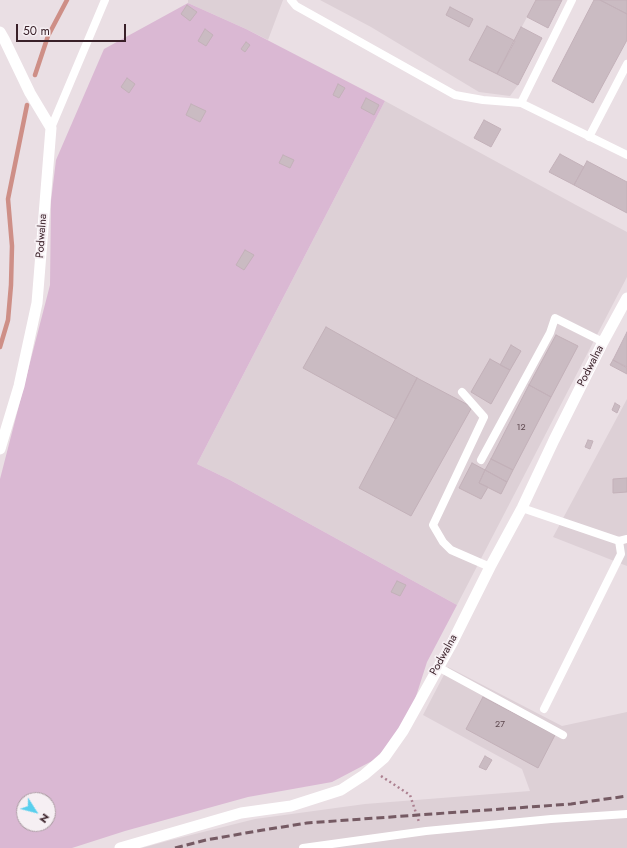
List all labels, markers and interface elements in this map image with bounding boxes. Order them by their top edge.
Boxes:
scale bar [18,16,128,42]
text: 50 m [23,22,50,40]
street label: Podwalna [34,213,50,259]
street label: Podwalna [575,343,607,389]
house number: 12 [516,423,526,433]
street label: Podwalna [427,632,461,678]
house number: 27 [495,720,505,730]
north arrow [16,792,56,832]
text: N [36,810,54,827]

